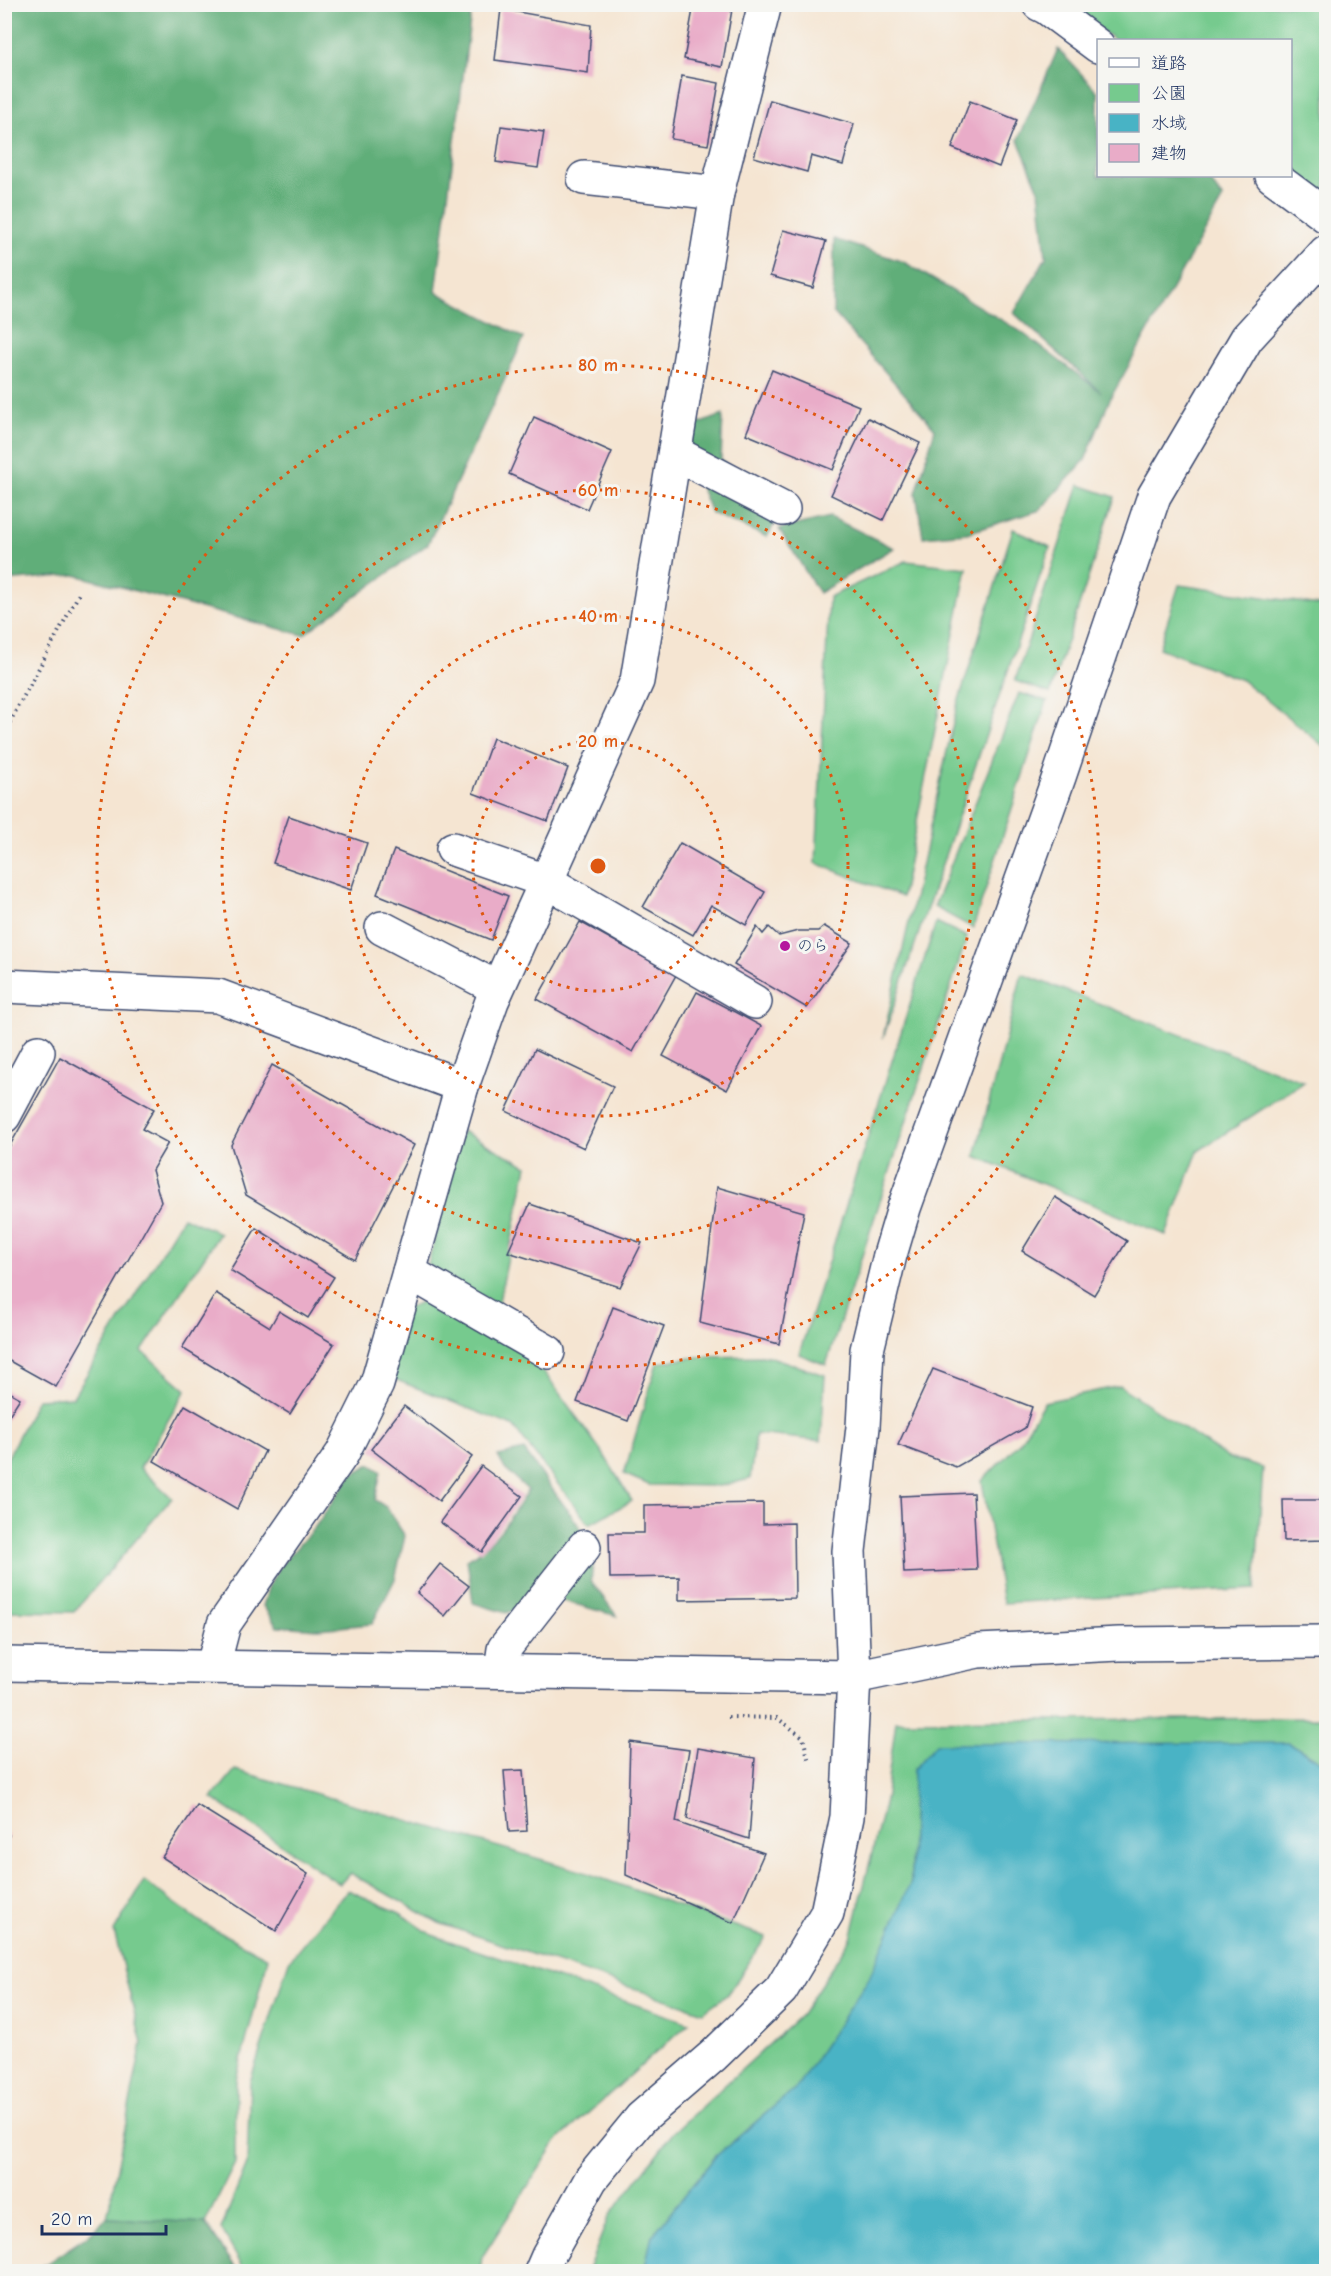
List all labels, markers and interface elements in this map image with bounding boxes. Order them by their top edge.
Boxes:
legend [1097,39,1292,177]
text: 道路 [1151,53,1187,74]
text: 公園 [1151,83,1187,104]
text: 水域 [1151,113,1187,134]
text: 建物 [1151,143,1187,164]
text: 80 m [578,355,618,376]
text: 60 m [578,480,618,501]
text: 40 m [578,606,618,627]
text: 20 m [578,731,618,752]
centre of rings [588,856,608,876]
place label: のら [797,937,829,955]
marker: のら [778,939,792,953]
scale bar [42,2198,166,2236]
text: 20 m [51,2209,92,2230]

